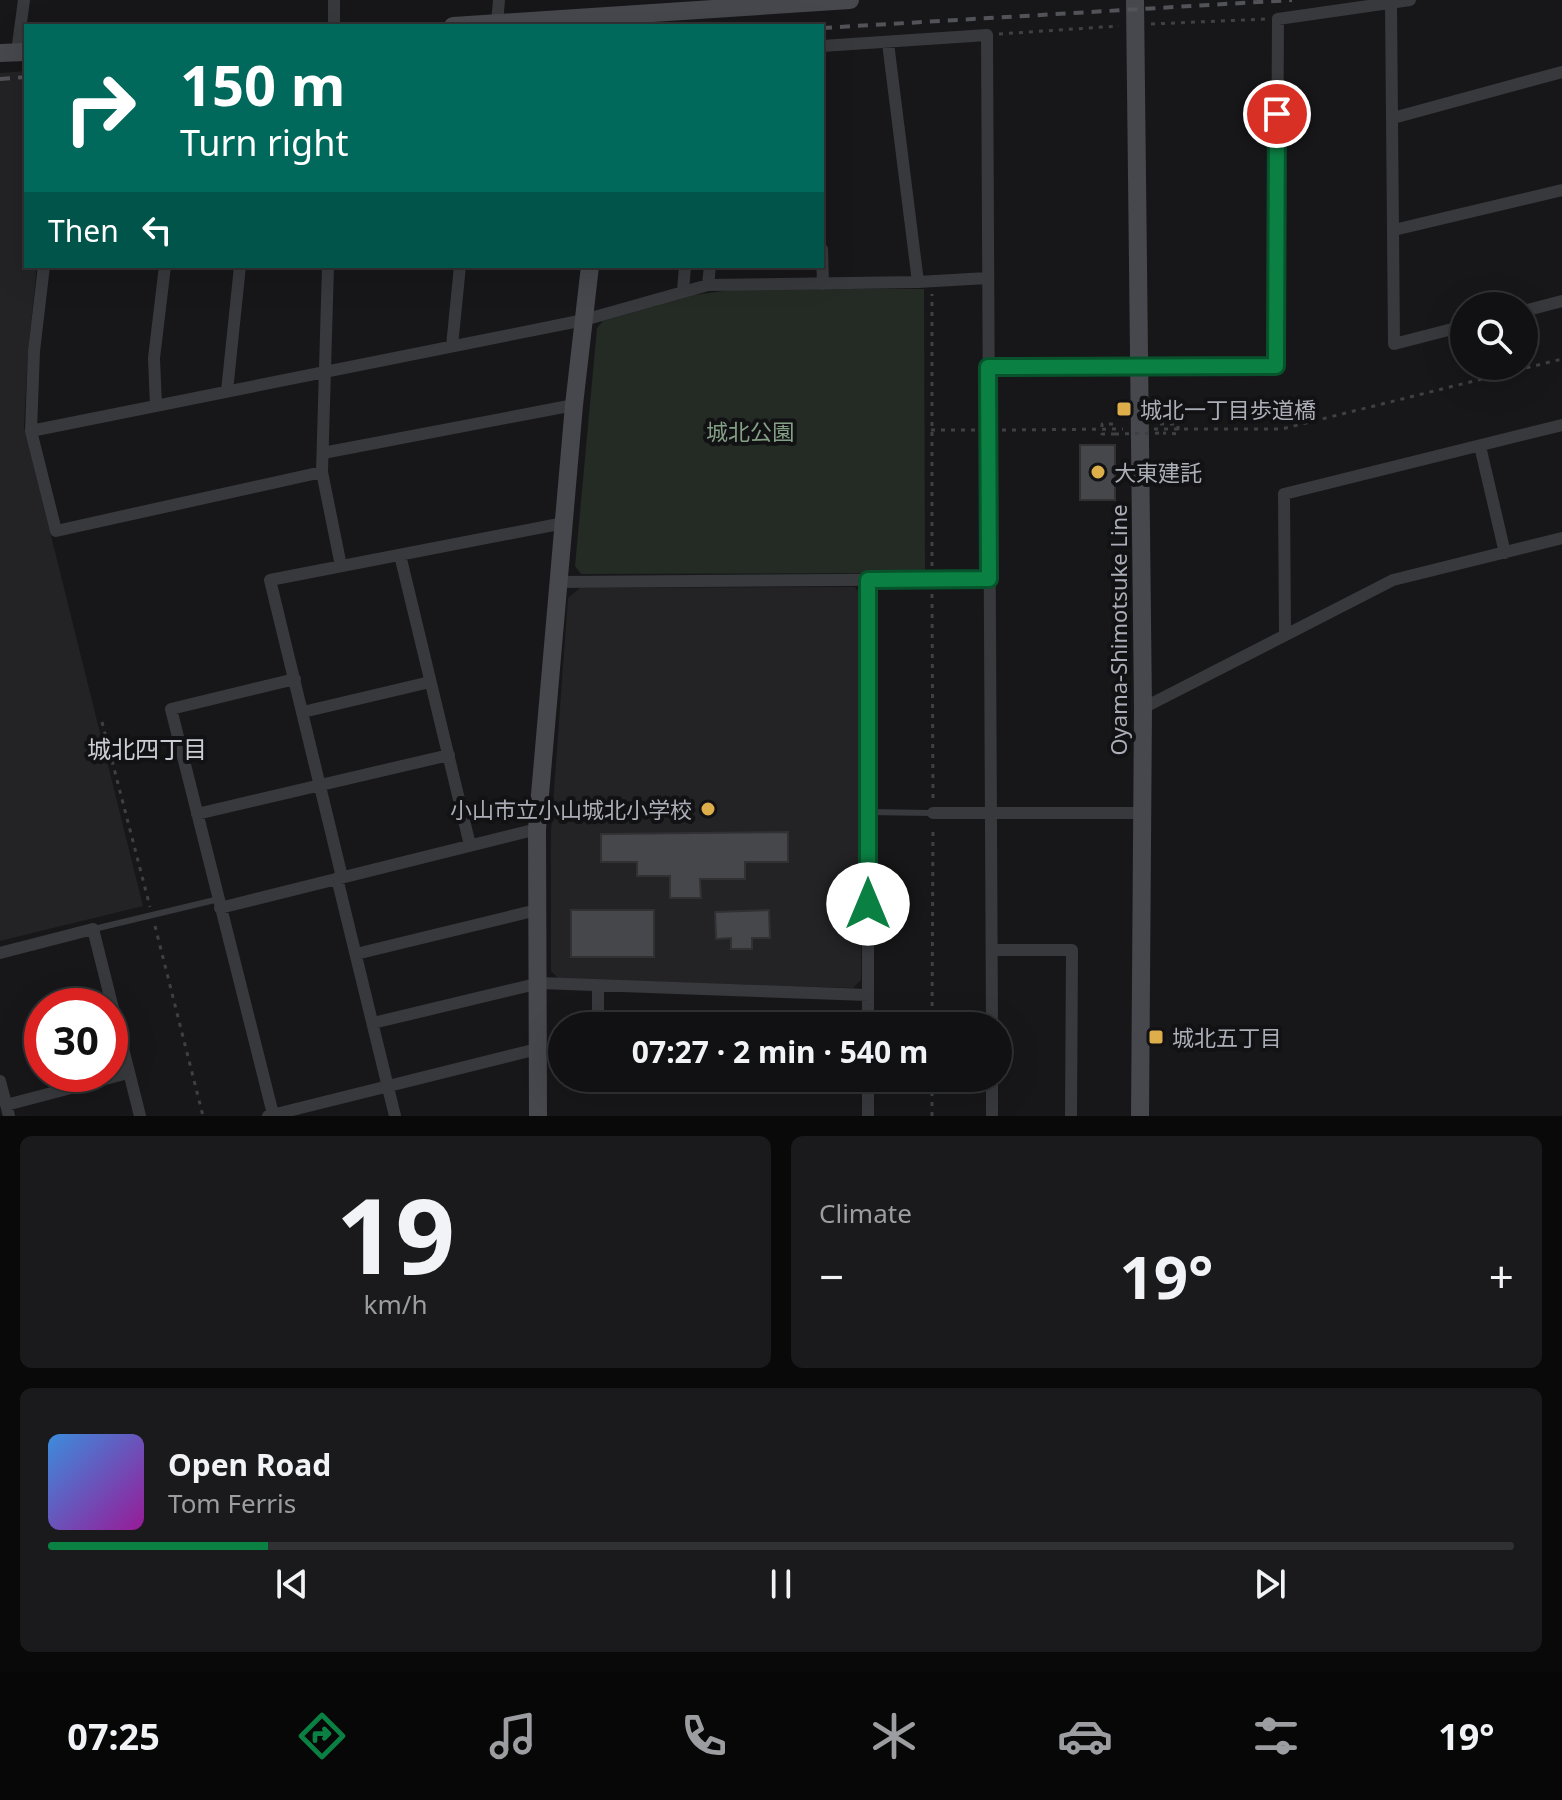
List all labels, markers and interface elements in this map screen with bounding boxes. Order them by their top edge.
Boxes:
text: 150 m [180,46,345,122]
icon: right [48,56,152,160]
pin [1243,80,1311,148]
icon: arrive [1255,92,1299,136]
text: Turn right [180,118,348,167]
icon: left [135,208,179,252]
text: Then [48,210,119,251]
map controls [1450,292,1538,380]
button: search [1450,292,1538,380]
place label: 城北一丁目歩道橋 [1140,394,1316,424]
marker: 城北一丁目歩道橋 [1115,400,1133,418]
park label: 城北公園 [706,416,794,446]
place label: 大東建託 [1114,457,1202,487]
marker: 大東建託 [1089,463,1107,481]
street label: Oyama-Shimotsuke Line [1103,504,1133,756]
district label: 城北四丁目 [87,732,207,765]
place label: 小山市立小山城北小学校 [450,794,692,824]
marker: 小山市立小山城北小学校 [699,800,717,818]
position arrow [826,862,910,946]
speed limit sign: 30 [24,988,128,1092]
place label: 城北五丁目 [1172,1022,1282,1052]
marker: 城北五丁目 [1147,1028,1165,1046]
text: 07:27 · 2 min · 540 m [632,1031,928,1072]
text: 19 [336,1163,455,1304]
text: Climate [819,1195,912,1231]
text: 19° [1119,1235,1214,1317]
text: − [819,1246,844,1306]
text: + [1489,1246,1514,1306]
text: km/h [364,1286,427,1322]
text: Open Road [168,1444,331,1485]
text: Tom Ferris [168,1485,296,1521]
icon: previous [270,1562,314,1606]
icon: pause [759,1562,803,1606]
icon: next [1248,1562,1292,1606]
icon: directions [294,1708,350,1764]
icon: music [485,1708,541,1764]
icon: phone [676,1708,732,1764]
icon: climate [866,1708,922,1764]
icon: car [1057,1708,1113,1764]
icon: filters [1248,1708,1304,1764]
text: 07:25 [67,1712,160,1761]
text: 19° [1438,1712,1495,1761]

